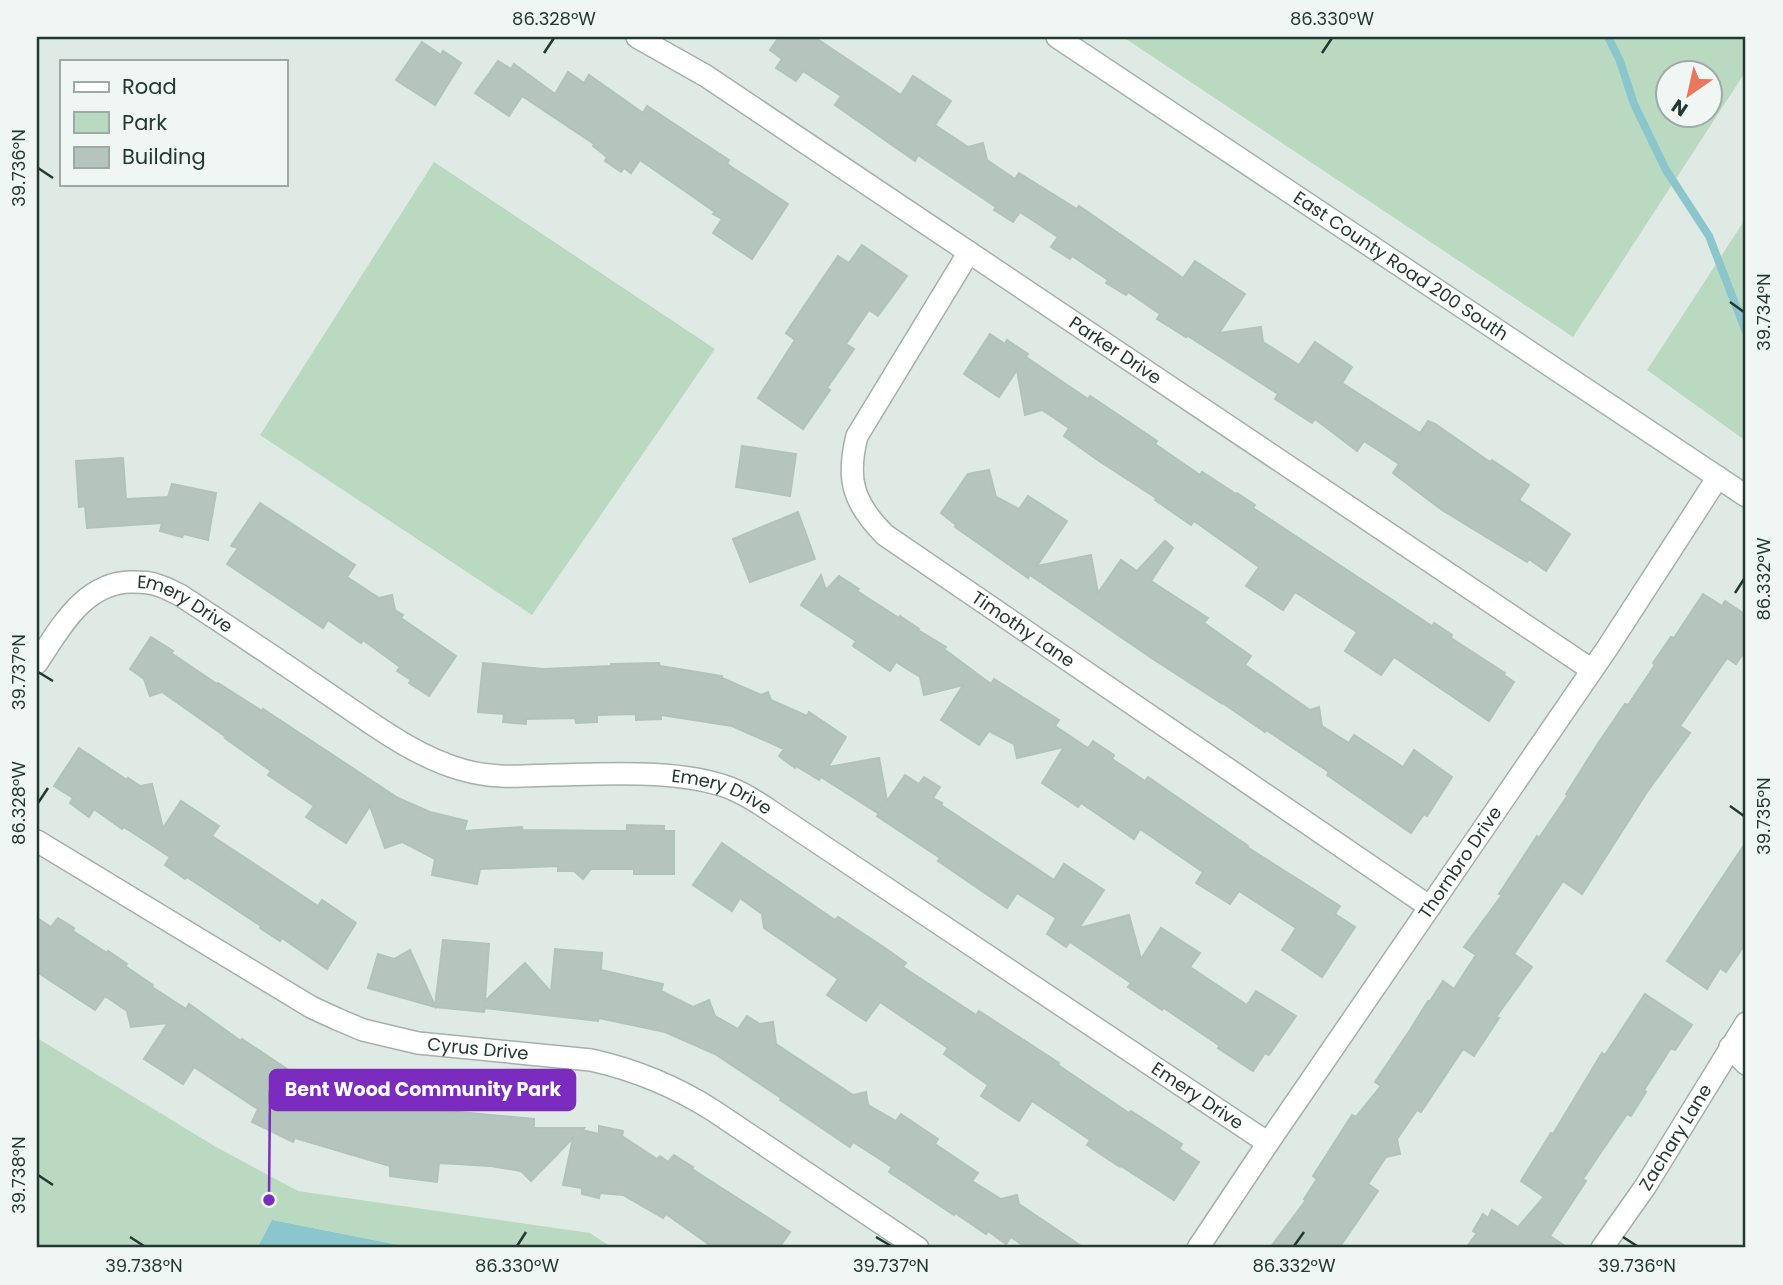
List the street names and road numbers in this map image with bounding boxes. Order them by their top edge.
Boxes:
street label: East County Road 200 South [1289,185,1513,346]
street label: Parker Drive [1064,310,1167,390]
street label: Emery Drive [137,569,238,638]
street label: Timothy Lane [967,585,1080,673]
street label: Emery Drive [670,763,777,821]
street label: Thornbro Drive [1412,801,1507,924]
street label: Cyrus Drive [426,1031,530,1066]
street label: Emery Drive [1147,1056,1249,1135]
street label: Zachary Lane [1633,1079,1718,1195]

